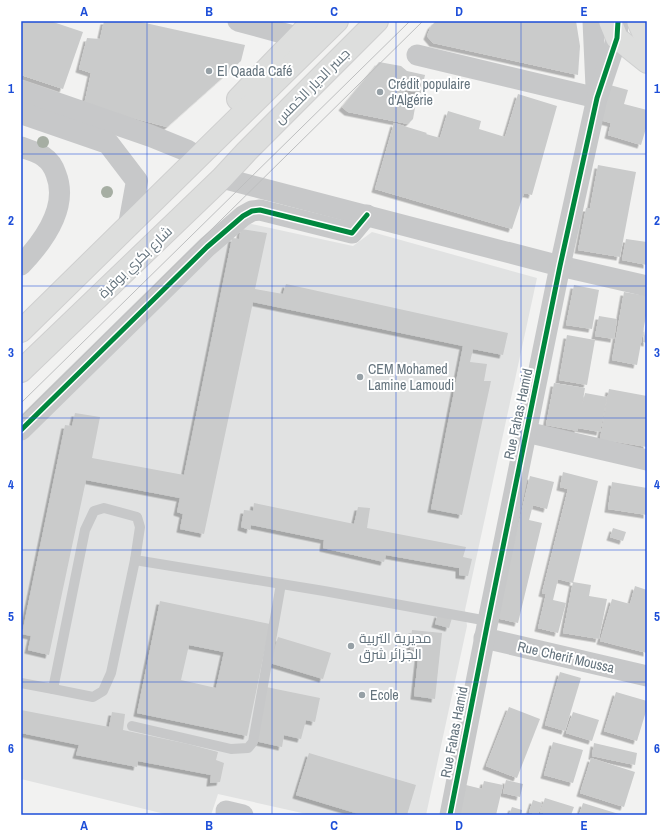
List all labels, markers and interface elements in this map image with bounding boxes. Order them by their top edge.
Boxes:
text: A [80,3,88,20]
text: B [205,3,213,20]
text: C [330,3,338,20]
text: D [455,3,463,20]
text: E [580,3,588,20]
street label: جسر الديار الخمس [270,44,354,128]
place label: El Qaada Café [217,62,292,80]
marker: El Qaada Café [204,66,214,76]
place label: Crédit populaire d'Algérie [388,75,470,109]
text: 1 [8,80,14,97]
text: 1 [654,80,660,97]
marker: Crédit populaire d'Algérie [375,87,385,97]
text: 2 [8,212,14,229]
text: 2 [654,212,660,229]
street label: شارع بكري بوقرة [94,222,178,304]
text: 3 [8,344,14,361]
text: 3 [654,344,660,361]
place label: CEM Mohamed Lamine Lamoudi [368,360,454,394]
street label: Rue Fahas Hamid [500,367,536,461]
marker: CEM Mohamed Lamine Lamoudi [355,372,365,382]
text: 4 [8,476,14,493]
text: 4 [654,476,660,493]
text: 5 [8,608,14,625]
text: 5 [654,608,660,625]
place label: مديرية التربية الجزائر شرق [359,629,431,663]
street label: Rue Cherif Moussa [516,637,617,677]
marker: مديرية التربية الجزائر شرق [346,641,356,651]
street label: Rue Fahas Hamid [436,685,472,779]
place label: Ecole [370,686,399,704]
marker: Ecole [357,690,367,700]
text: 6 [8,740,14,757]
text: 6 [654,740,660,757]
text: A [80,817,88,834]
text: B [205,817,213,834]
text: C [330,817,338,834]
text: D [455,817,463,834]
text: E [580,817,588,834]

